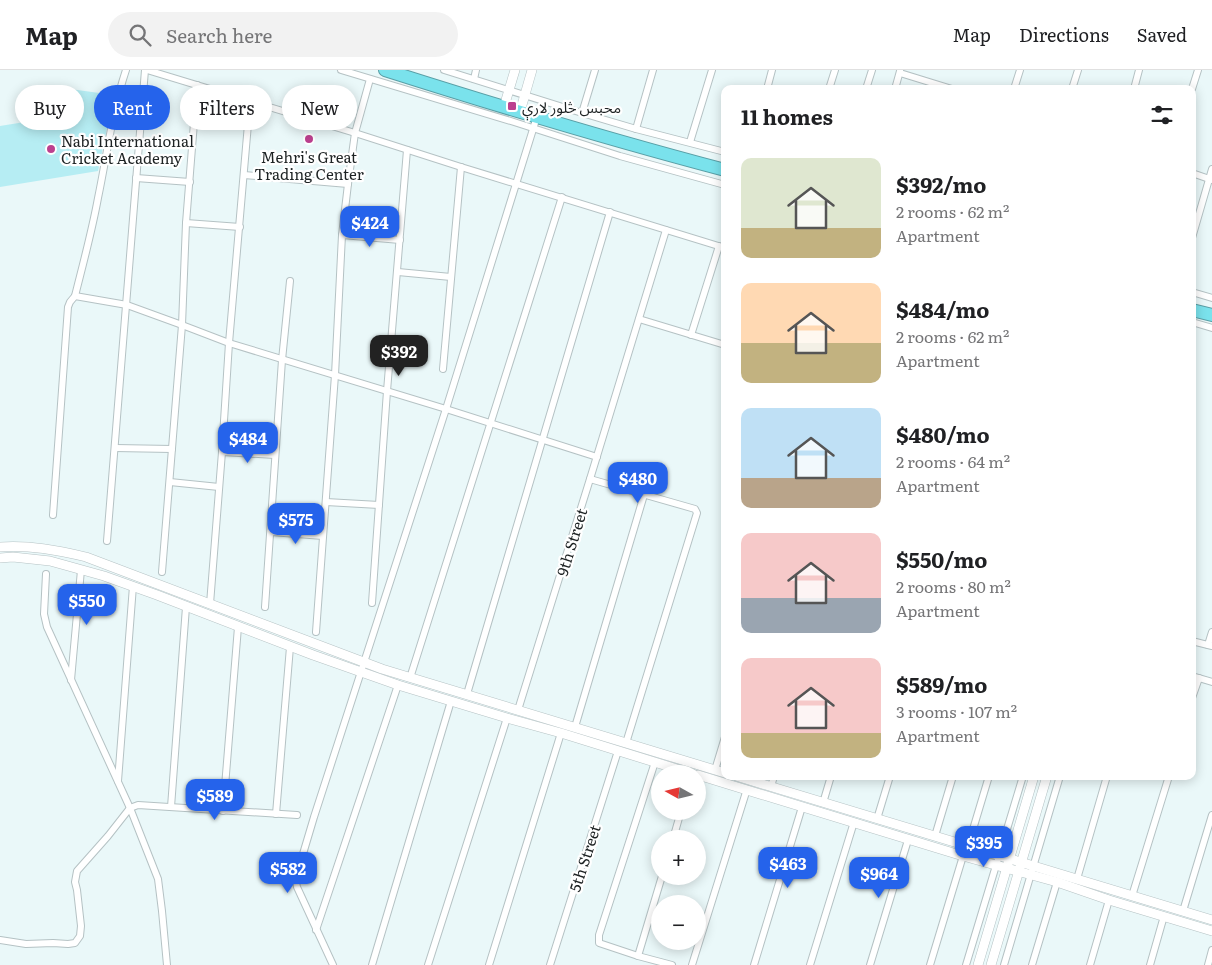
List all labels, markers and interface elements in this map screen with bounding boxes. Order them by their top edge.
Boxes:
search box [108,12,458,57]
text: Map [25,17,78,52]
icon: search [126,21,154,49]
text: Search here [166,21,272,49]
text: Map [953,21,991,48]
text: Directions [1019,21,1109,48]
text: Saved [1137,21,1187,48]
chip: Buy [15,85,84,130]
chip: Rent [94,85,170,130]
chip: Filters [180,85,272,130]
chip: New [282,85,357,130]
place label: محبس څلور لارې [522,95,621,121]
marker: محبس څلور لارې [506,100,518,112]
text: 11 homes [741,100,833,131]
icon: filters [1148,101,1176,129]
place label: Nabi International Cricket Academy [61,129,194,169]
marker: Mehri's Great Trading Center [303,133,315,145]
marker: Nabi International Cricket Academy [45,143,57,155]
place label: Mehri's Great Trading Center [254,145,364,185]
text: $392/mo [896,168,986,199]
icon: home [781,178,841,238]
text: 2 rooms · 62 m² [896,199,1009,223]
pin: $424 [340,206,400,248]
text: $424 [351,210,389,234]
text: Apartment [896,223,980,247]
text: $484/mo [896,293,989,324]
icon: home [781,303,841,363]
text: 2 rooms · 62 m² [896,324,1009,348]
pin: $392 [369,334,429,377]
text: $392 [381,339,417,363]
text: Apartment [896,348,980,372]
text: $480/mo [896,418,990,449]
pin: $484 [218,422,278,464]
text: $484 [229,426,267,450]
icon: home [781,428,841,488]
text: 2 rooms · 64 m² [896,449,1010,473]
pin: $480 [608,462,668,504]
text: $480 [619,466,657,490]
text: Apartment [896,473,980,497]
pin: $575 [266,502,326,545]
street label: 9th Street [550,505,592,579]
text: $575 [278,507,314,531]
text: $550/mo [896,543,987,574]
icon: home [781,553,841,613]
text: 2 rooms · 80 m² [896,574,1011,598]
pin: $550 [57,584,117,626]
text: $550 [69,588,105,612]
text: Apartment [896,598,980,622]
text: $589/mo [896,668,987,699]
icon: home [781,678,841,738]
text: 3 rooms · 107 m² [896,699,1017,723]
text: Apartment [896,723,980,747]
north arrow [651,765,706,820]
map controls [651,765,706,950]
pin: $589 [185,778,245,821]
text: $589 [197,783,233,807]
street label: 5th Street [562,821,606,895]
pin: $395 [954,826,1014,868]
button: + [651,830,706,885]
text: $395 [966,830,1002,854]
pin: $463 [758,846,818,889]
text: $463 [769,851,807,875]
pin: $582 [258,852,318,894]
text: $582 [270,856,306,880]
pin: $964 [849,856,909,899]
text: $964 [860,861,898,885]
button: − [651,895,706,950]

